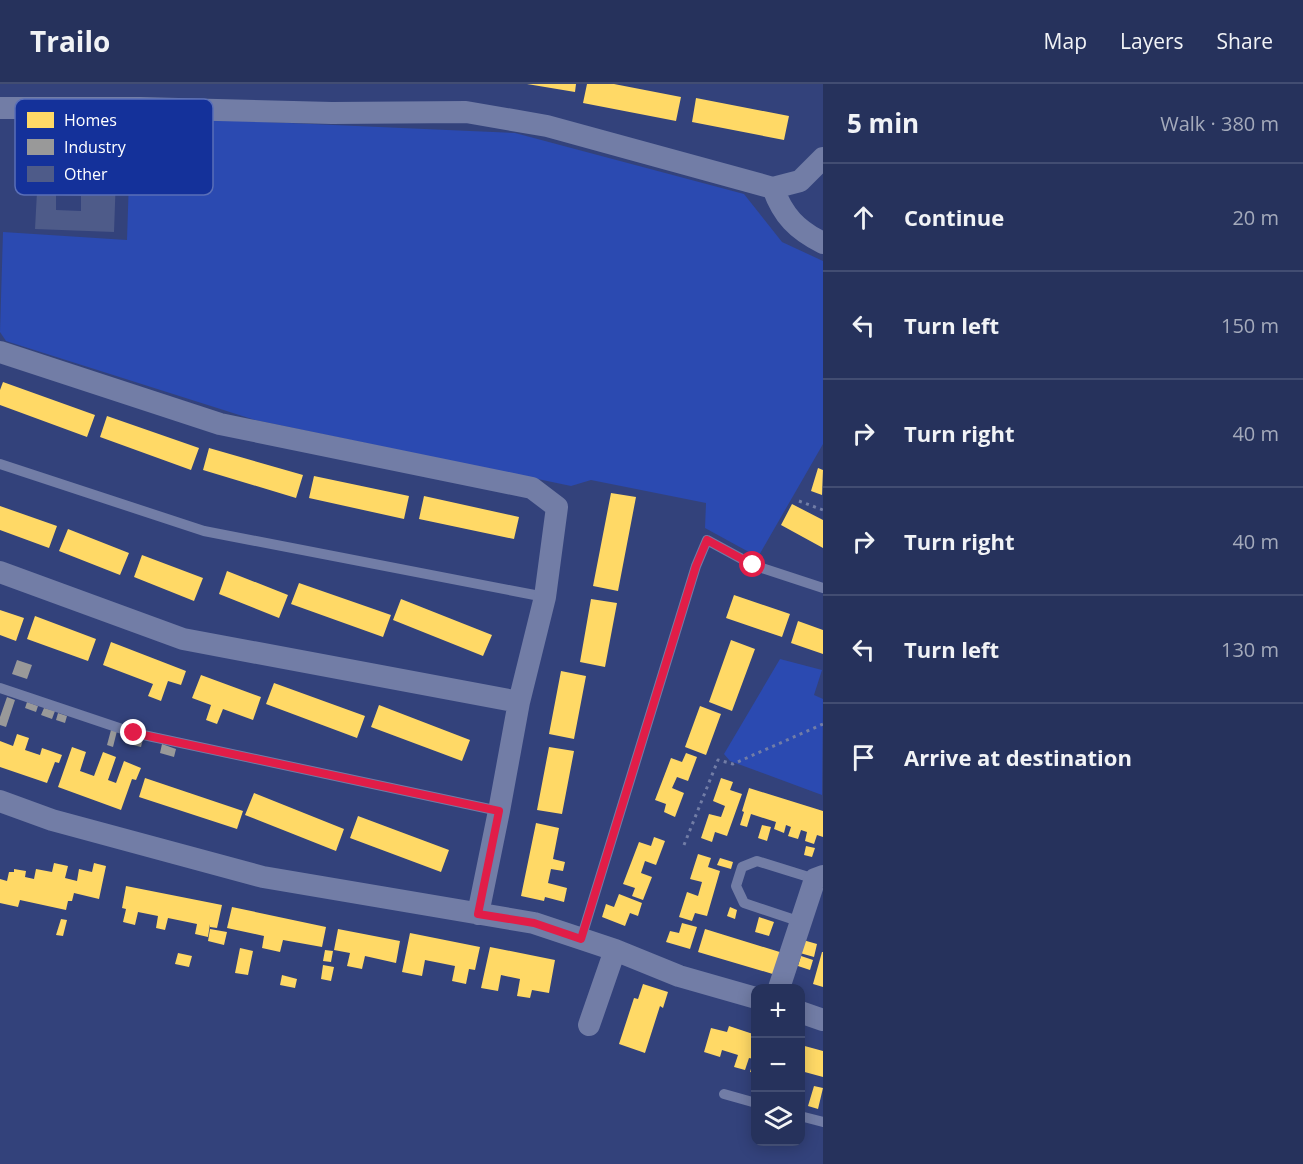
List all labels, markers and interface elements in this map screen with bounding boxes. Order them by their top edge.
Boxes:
text: Trailo [30,22,110,60]
text: Map [1044,27,1087,55]
text: Layers [1120,27,1184,55]
text: Share [1217,27,1273,55]
legend [15,99,213,195]
text: 5 min [847,105,919,141]
text: Homes [64,109,117,131]
text: Walk · 380 m [1160,110,1279,137]
text: Industry [64,136,127,158]
text: Other [64,163,108,185]
icon: ahead [847,201,880,234]
text: Continue [904,202,1004,232]
text: 20 m [1232,204,1279,231]
icon: left [847,309,880,342]
text: Turn left [904,310,999,340]
text: 150 m [1221,312,1279,339]
icon: right [847,417,880,450]
text: Turn right [904,418,1015,448]
text: 40 m [1232,420,1279,447]
icon: right [847,525,880,558]
text: Turn right [904,526,1015,556]
text: 40 m [1232,528,1279,555]
route start [739,551,765,577]
icon: left [847,633,880,666]
text: Turn left [904,634,999,664]
text: 130 m [1221,636,1279,663]
route end [120,719,146,745]
icon: arrive [847,741,880,774]
text: Arrive at destination [904,742,1132,772]
map controls [751,984,805,1146]
button: + [751,984,805,1038]
button: − [751,1038,805,1092]
button: layers [751,1092,805,1146]

